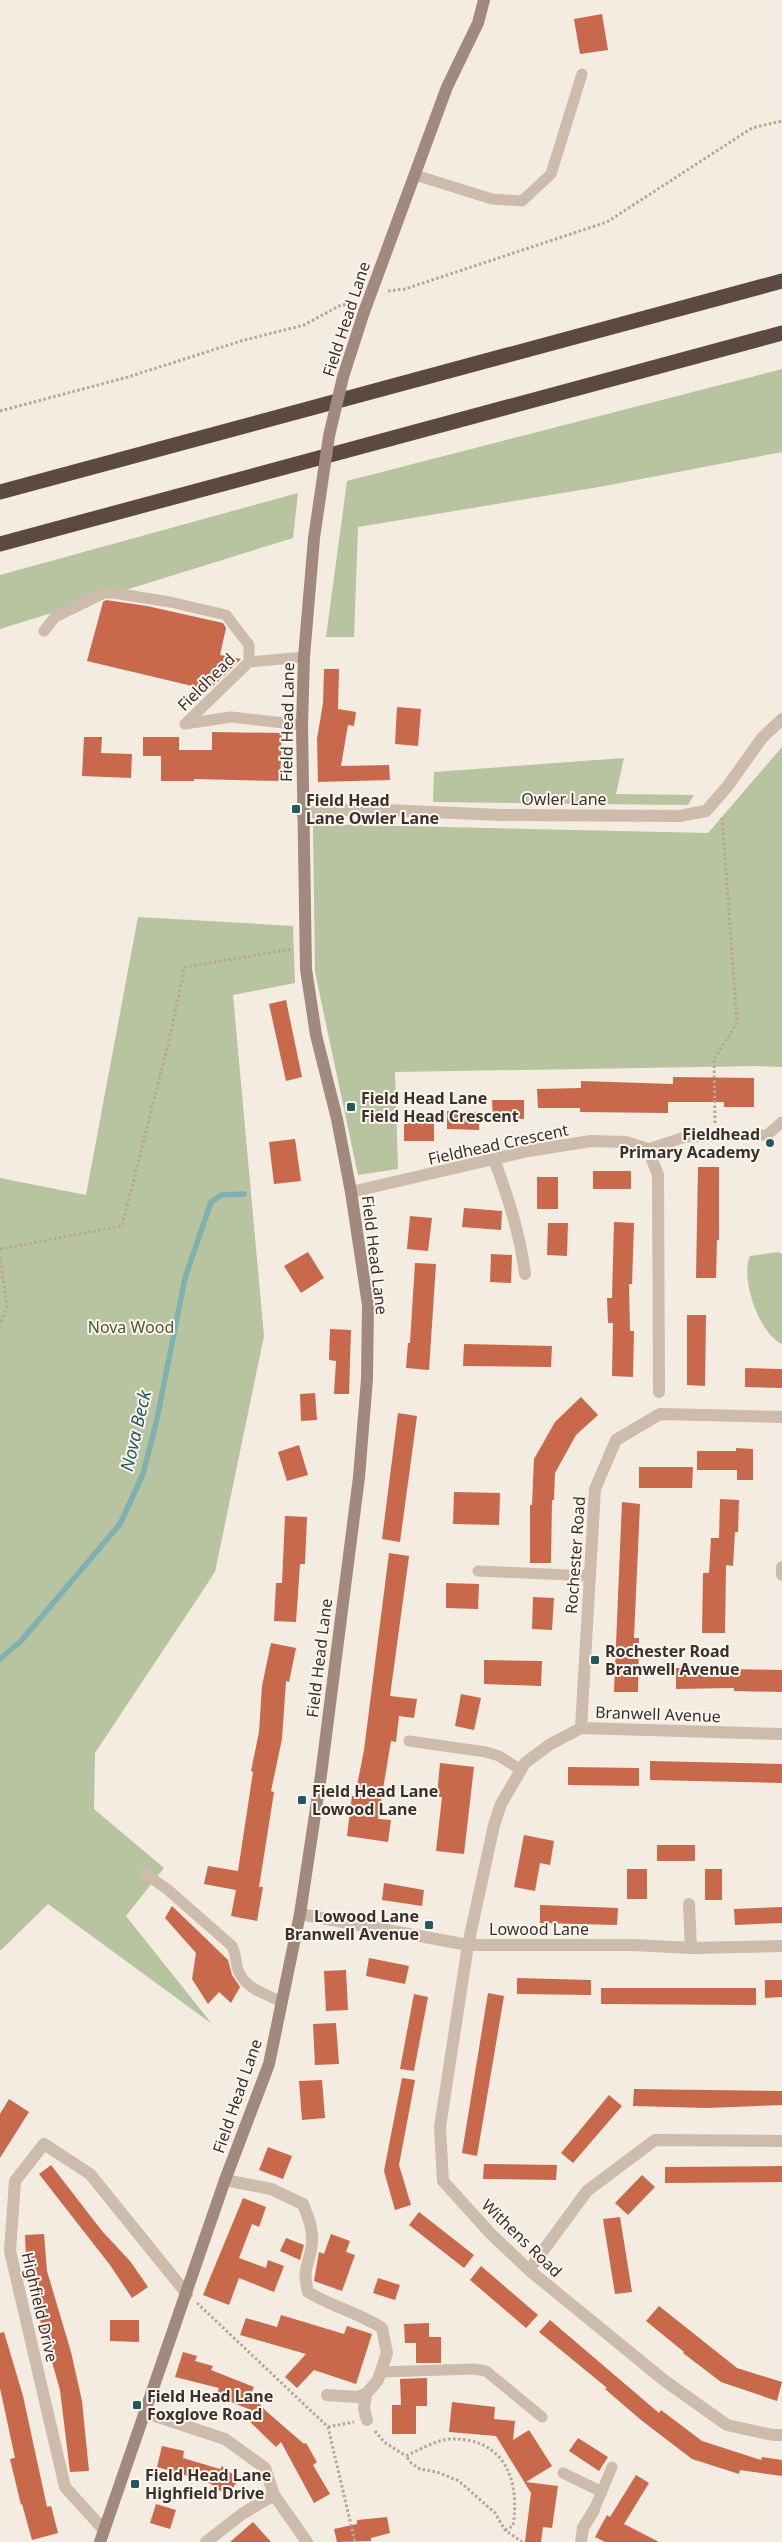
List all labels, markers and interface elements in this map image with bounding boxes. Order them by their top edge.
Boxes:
street label: Field Head Lane [317,259,375,379]
street label: Fieldhead [172,648,240,716]
street label: Field Head Lane [275,662,299,782]
street label: Owler Lane [521,788,607,810]
place label: Field Head Lane Owler Lane [306,789,439,829]
marker: Field Head Lane Owler Lane [290,803,302,815]
place label: Field Head Lane Field Head Crescent [361,1087,519,1127]
marker: Field Head Lane Field Head Crescent [345,1101,357,1113]
street label: Fieldhead Crescent [426,1118,570,1170]
place label: Fieldhead Primary Academy [619,1123,761,1163]
marker: Fieldhead Primary Academy [764,1137,776,1149]
street label: Field Head Lane [357,1194,393,1316]
park label: Nova Wood [88,1316,174,1338]
water label: Nova Beck [114,1387,156,1474]
street label: Rochester Road [560,1495,590,1615]
street label: Field Head Lane [301,1597,337,1719]
place label: Rochester Road Branwell Avenue [605,1640,740,1680]
marker: Rochester Road Branwell Avenue [589,1654,601,1666]
street label: Branwell Avenue [595,1701,721,1727]
place label: Field Head Lane Lowood Lane [312,1780,438,1820]
marker: Field Head Lane Lowood Lane [296,1794,308,1806]
place label: Lowood Lane Branwell Avenue [284,1905,419,1945]
street label: Lowood Lane [489,1918,589,1940]
marker: Lowood Lane Branwell Avenue [423,1919,435,1931]
street label: Field Head Lane [207,2036,267,2156]
street label: Withens Road [477,2194,567,2282]
street label: Highfield Drive [17,2250,63,2364]
place label: Field Head Lane Foxglove Road [147,2385,273,2425]
marker: Field Head Lane Foxglove Road [131,2399,143,2411]
place label: Field Head Lane Highfield Drive [145,2464,271,2504]
marker: Field Head Lane Highfield Drive [129,2478,141,2490]

